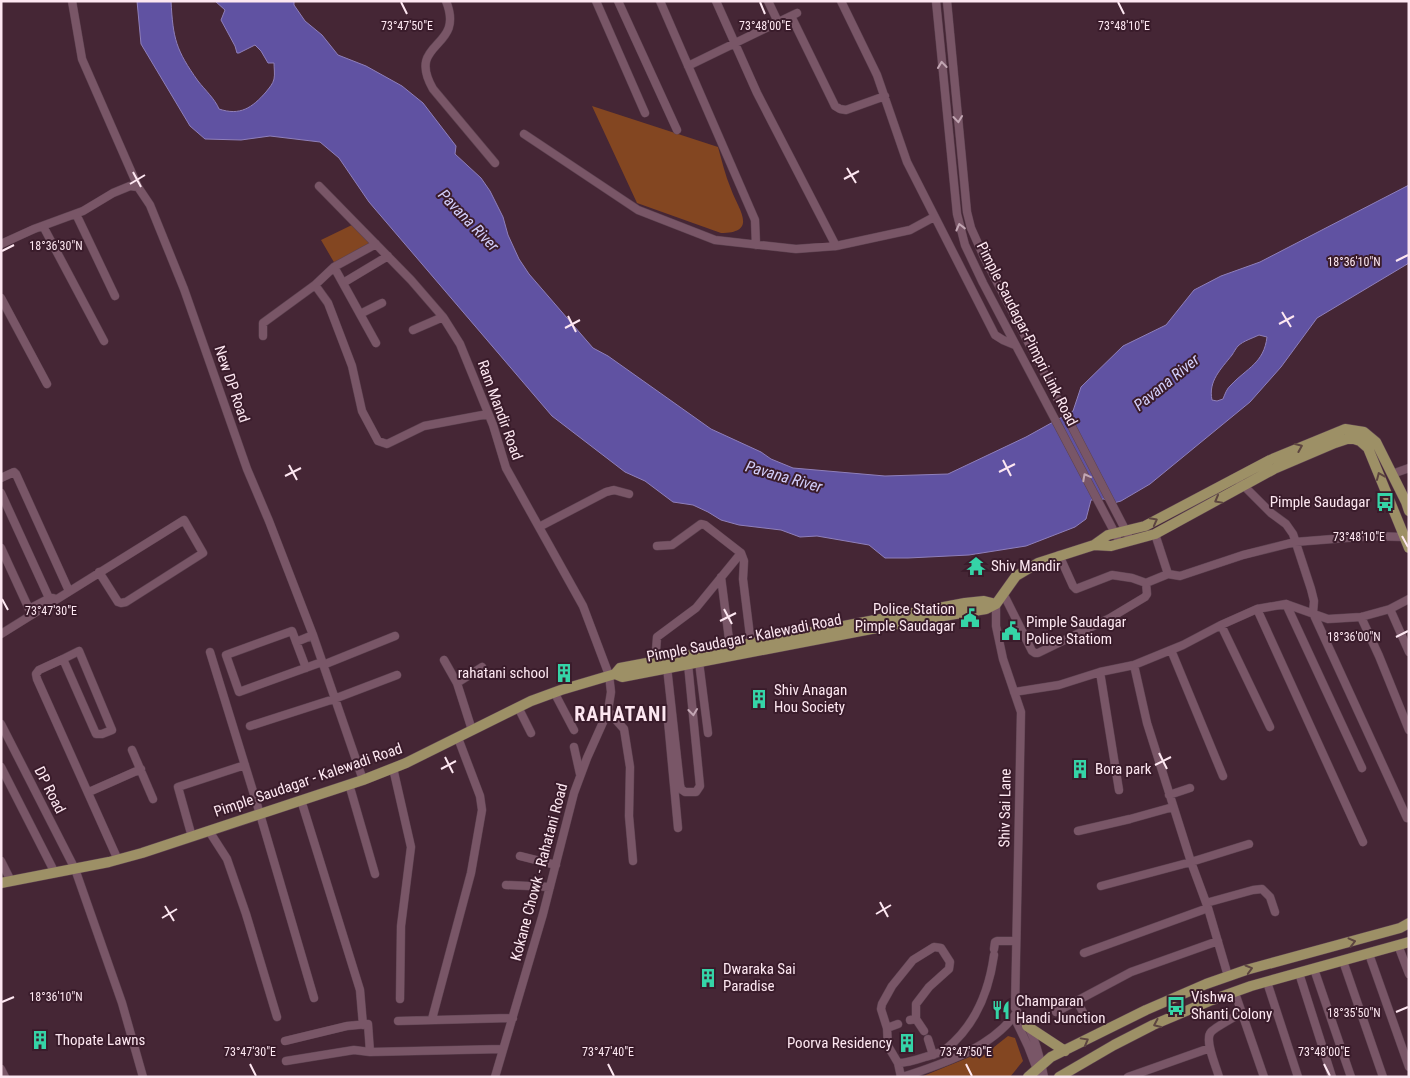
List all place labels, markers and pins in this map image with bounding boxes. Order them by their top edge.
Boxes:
bus stop icon: Pimple Saudagar [1374,491,1396,513]
place label: Pimple Saudagar [1270,493,1370,511]
temple icon: Shiv Mandir [965,555,987,577]
place label: Shiv Mandir [991,557,1061,575]
place label: Police Station Pimple Saudagar [855,600,955,635]
public building icon: Police Station Pimple Saudagar [959,607,981,629]
place label: Pimple Saudagar Police Statiom [1026,613,1127,648]
public building icon: Pimple Saudagar Police Statiom [1000,620,1022,642]
building icon: rahatani school [553,662,575,684]
place label: rahatani school [458,664,549,682]
place label: Shiv Anagan Hou Society [774,681,847,716]
building icon: Shiv Anagan Hou Society [748,688,770,710]
building icon: Bora park [1069,758,1091,780]
place label: Bora park [1095,760,1152,778]
place label: Dwaraka Sai Paradise [723,960,796,995]
building icon: Dwaraka Sai Paradise [697,967,719,989]
place label: Vishwa Shanti Colony [1191,988,1272,1023]
place label: Champaran Handi Junction [1016,992,1105,1027]
bus stop icon: Vishwa Shanti Colony [1165,995,1187,1017]
restaurant icon: Champaran Handi Junction [990,999,1012,1021]
building icon: Thopate Lawns [29,1029,51,1051]
place label: Thopate Lawns [55,1031,145,1049]
building icon: Poorva Residency [896,1032,918,1054]
place label: Poorva Residency [787,1034,892,1052]

